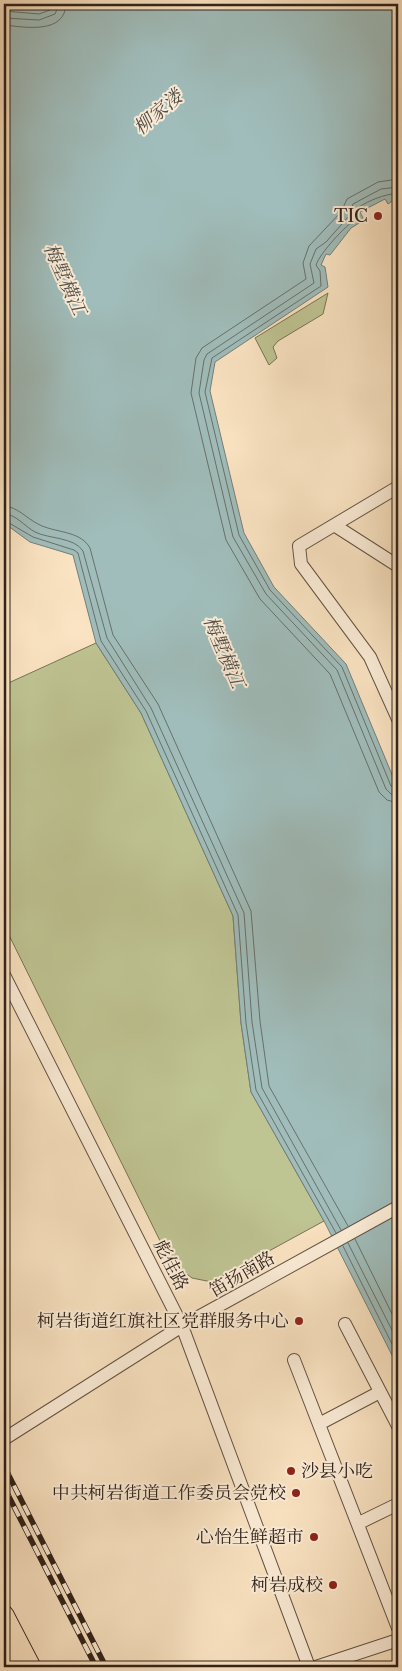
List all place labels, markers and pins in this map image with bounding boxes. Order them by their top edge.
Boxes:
place label: TIC [334,205,368,227]
marker: TIC [372,210,384,222]
place label: 柯岩街道红旗社区党群服务中心 [37,1310,289,1332]
marker: 柯岩街道红旗社区党群服务中心 [293,1315,305,1327]
place label: 沙县小吃 [301,1460,373,1482]
marker: 沙县小吃 [285,1465,297,1477]
place label: 中共柯岩街道工作委员会党校 [52,1482,286,1504]
marker: 中共柯岩街道工作委员会党校 [290,1487,302,1499]
place label: 心怡生鲜超市 [196,1526,304,1548]
marker: 心怡生鲜超市 [308,1531,320,1543]
place label: 柯岩成校 [251,1574,323,1596]
marker: 柯岩成校 [327,1579,339,1591]

